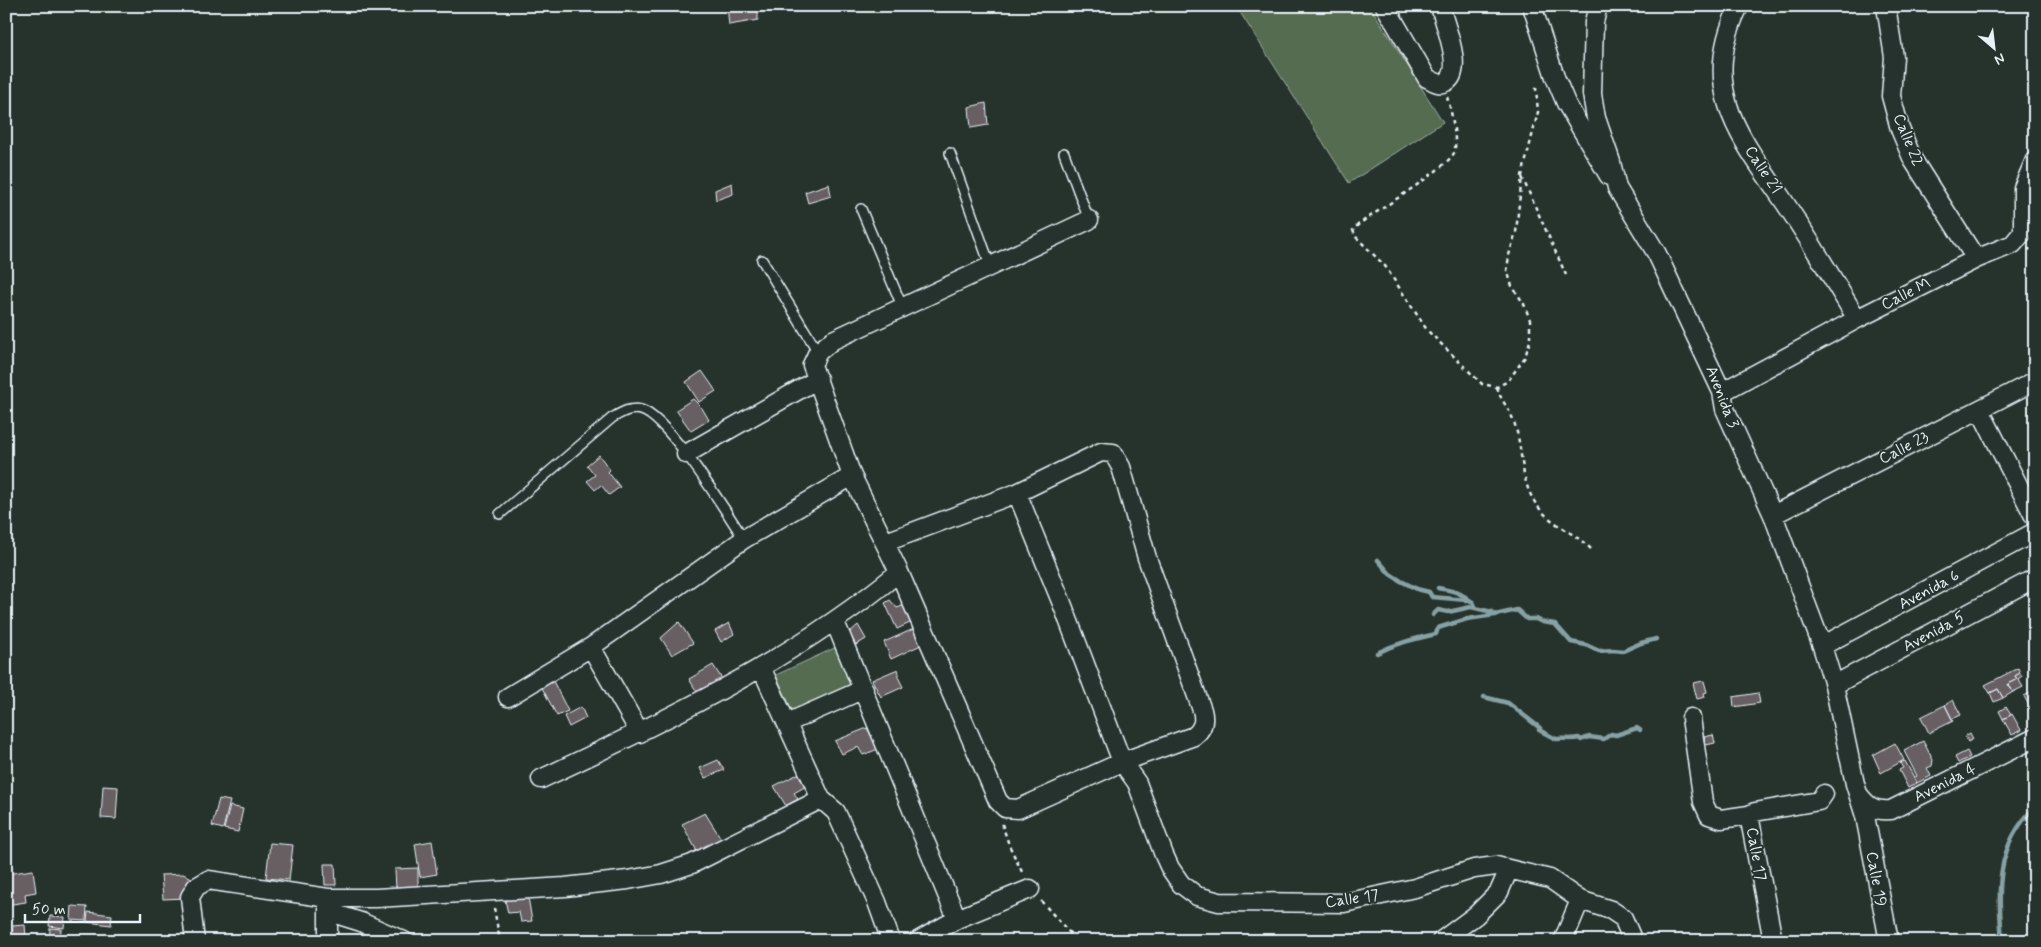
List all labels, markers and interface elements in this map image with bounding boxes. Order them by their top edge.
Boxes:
north arrow [1968,22,2018,72]
text: N [1991,48,2008,69]
street label: Calle 22 [1888,111,1928,169]
street label: Calle 21 [1740,142,1786,198]
street label: Calle M [1878,273,1934,315]
street label: Avenida 3 [1701,363,1743,431]
street label: Calle 23 [1875,426,1933,469]
street label: Avenida 6 [1895,565,1963,615]
street label: Avenida 5 [1899,607,1969,657]
street label: Avenida 4 [1910,758,1980,808]
street label: Calle 17 [1741,826,1771,882]
street label: Calle 19 [1861,850,1891,908]
street label: Calle 17 [1324,885,1380,913]
scale bar [25,892,140,924]
text: 50 m [32,900,66,920]

